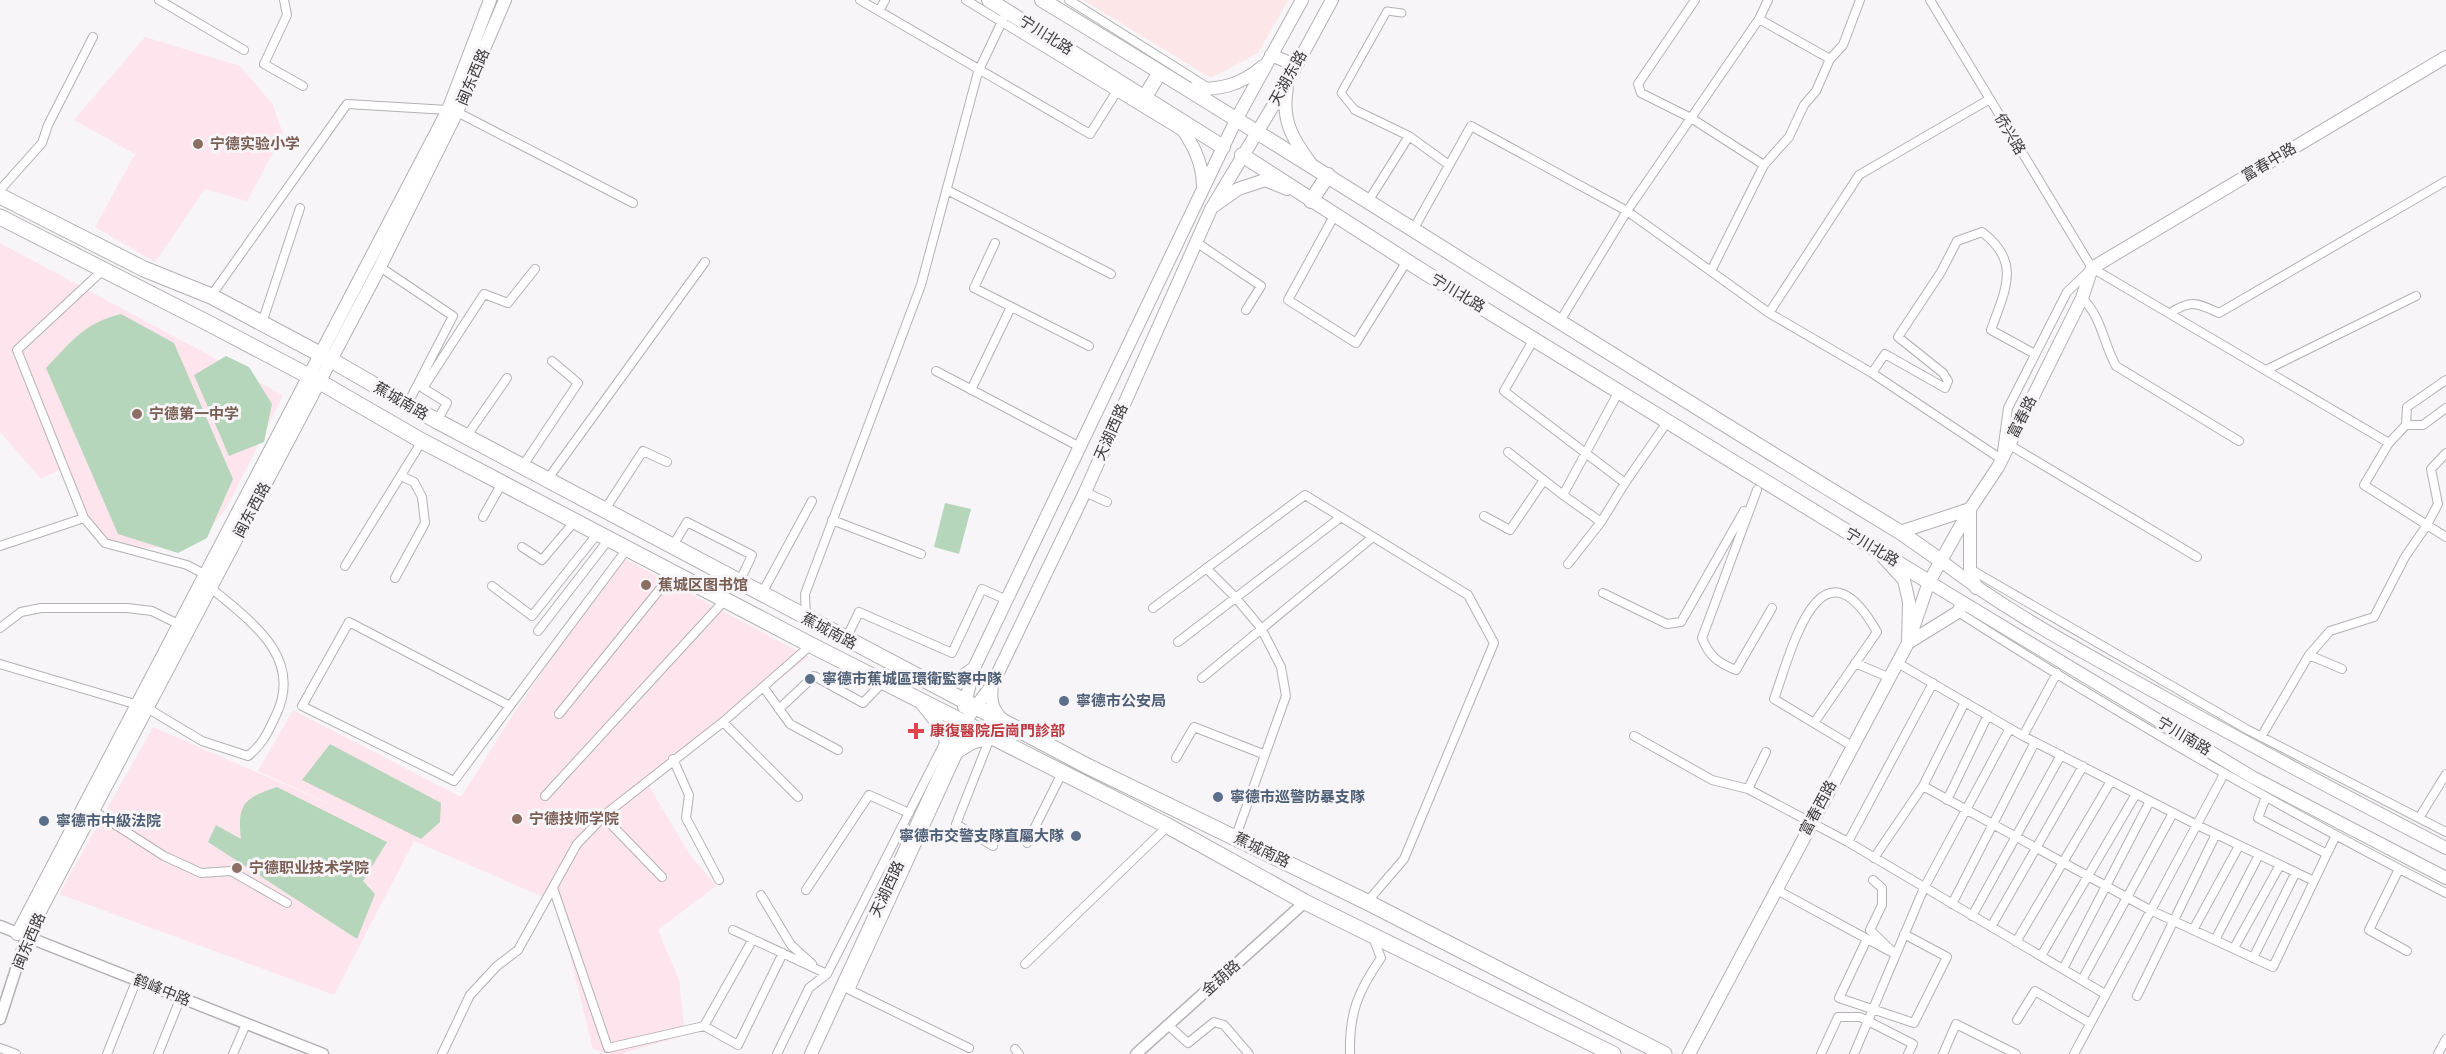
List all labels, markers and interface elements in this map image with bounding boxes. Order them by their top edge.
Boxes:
street label: 宁川北路 [1015,11,1077,59]
street label: 闽东西路 [452,45,494,109]
street label: 天湖东路 [1265,47,1311,109]
street label: 侨兴路 [1990,110,2030,158]
place label: 宁德实验小学 [210,134,300,154]
marker: 宁德实验小学 [191,137,205,151]
street label: 富春中路 [2238,138,2300,186]
street label: 宁川北路 [1427,269,1489,317]
street label: 蕉城南路 [370,377,432,425]
street label: 富春路 [2003,392,2041,442]
street label: 天湖西路 [1090,401,1132,463]
place label: 宁德第一中学 [149,404,239,424]
marker: 宁德第一中学 [130,407,144,421]
street label: 闽东西路 [229,479,275,541]
street label: 宁川北路 [1841,523,1903,571]
place label: 蕉城区图书馆 [658,575,748,595]
marker: 蕉城区图书馆 [639,578,653,592]
street label: 蕉城南路 [798,608,860,654]
place label: 寧德市蕉城區環衛監察中隊 [822,669,1002,689]
marker: 寧德市蕉城區環衛監察中隊 [803,672,817,686]
place label: 寧德市公安局 [1076,691,1166,711]
marker: 寧德市公安局 [1057,694,1071,708]
street label: 宁川南路 [2153,712,2215,760]
place label: 康復醫院后崗門診部 [930,721,1065,741]
marker: 康復醫院后崗門診部 [907,722,925,740]
street label: 富春西路 [1795,777,1841,839]
place label: 寧德市巡警防暴支隊 [1230,787,1365,807]
marker: 寧德市巡警防暴支隊 [1211,790,1225,804]
place label: 宁德技师学院 [529,809,619,829]
place label: 寧德市中級法院 [56,811,161,831]
marker: 宁德技师学院 [510,812,524,826]
marker: 寧德市中級法院 [37,814,51,828]
place label: 寧德市交警支隊直屬大隊 [899,826,1064,846]
street label: 蕉城南路 [1231,828,1293,872]
marker: 寧德市交警支隊直屬大隊 [1069,829,1083,843]
place label: 宁德职业技术学院 [249,858,369,878]
street label: 天湖西路 [865,858,909,920]
marker: 宁德职业技术学院 [230,861,244,875]
street label: 闽东西路 [8,909,50,973]
street label: 金葫路 [1198,956,1244,1000]
street label: 鹤峰中路 [130,969,194,1011]

